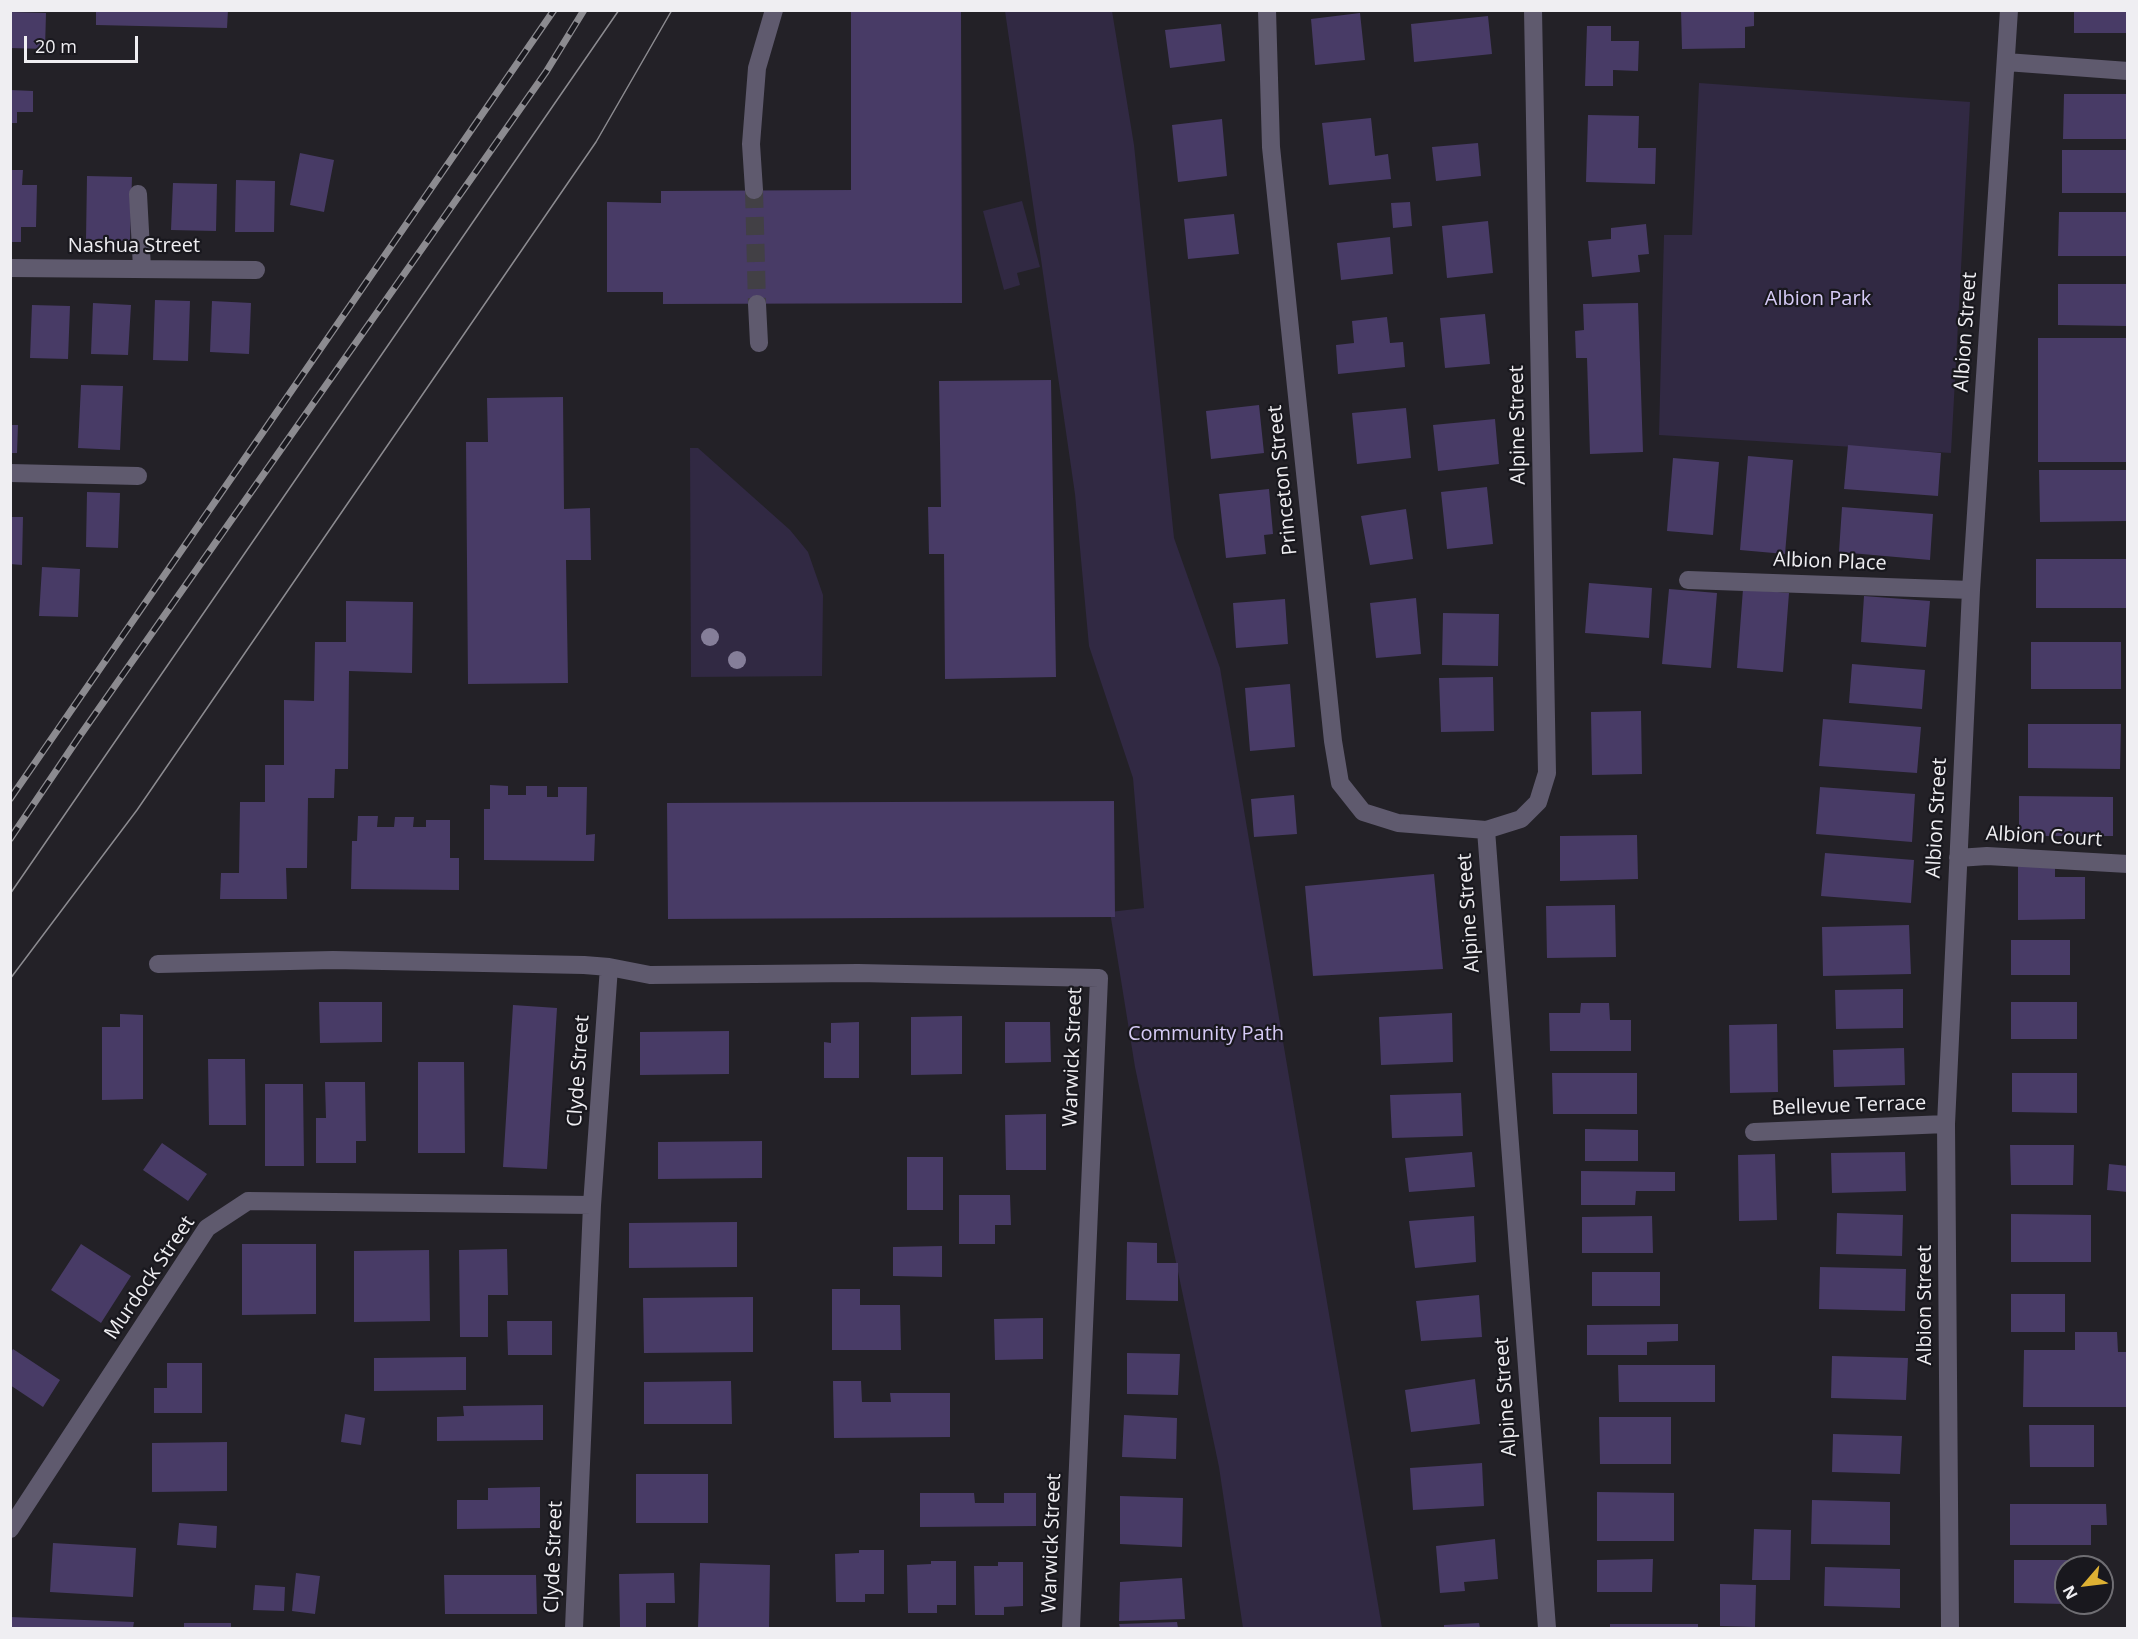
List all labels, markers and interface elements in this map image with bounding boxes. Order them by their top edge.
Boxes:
scale bar [27,24,141,62]
text: 20 m [35,34,77,58]
street label: Nashua Street [68,234,200,258]
street label: Albion Street [1950,271,1982,393]
park label: Albion Park [1765,287,1871,311]
street label: Alpine Street [1505,365,1531,485]
street label: Princeton Street [1263,404,1303,556]
street label: Albion Place [1773,548,1887,576]
street label: Albion Street [1922,757,1952,879]
street label: Albion Court [1985,822,2103,852]
street label: Alpine Street [1453,853,1485,973]
street label: Warwick Street [1059,987,1087,1127]
street label: Clyde Street [563,1014,595,1128]
park label: Community Path [1128,1022,1284,1046]
street label: Bellevue Terrace [1771,1091,1927,1121]
street label: Murdock Street [100,1212,200,1344]
street label: Albion Street [1913,1245,1937,1365]
street label: Alpine Street [1490,1337,1522,1457]
street label: Warwick Street [1038,1473,1066,1613]
street label: Clyde Street [540,1501,568,1613]
north arrow [2054,1555,2114,1615]
text: N [2057,1582,2083,1603]

